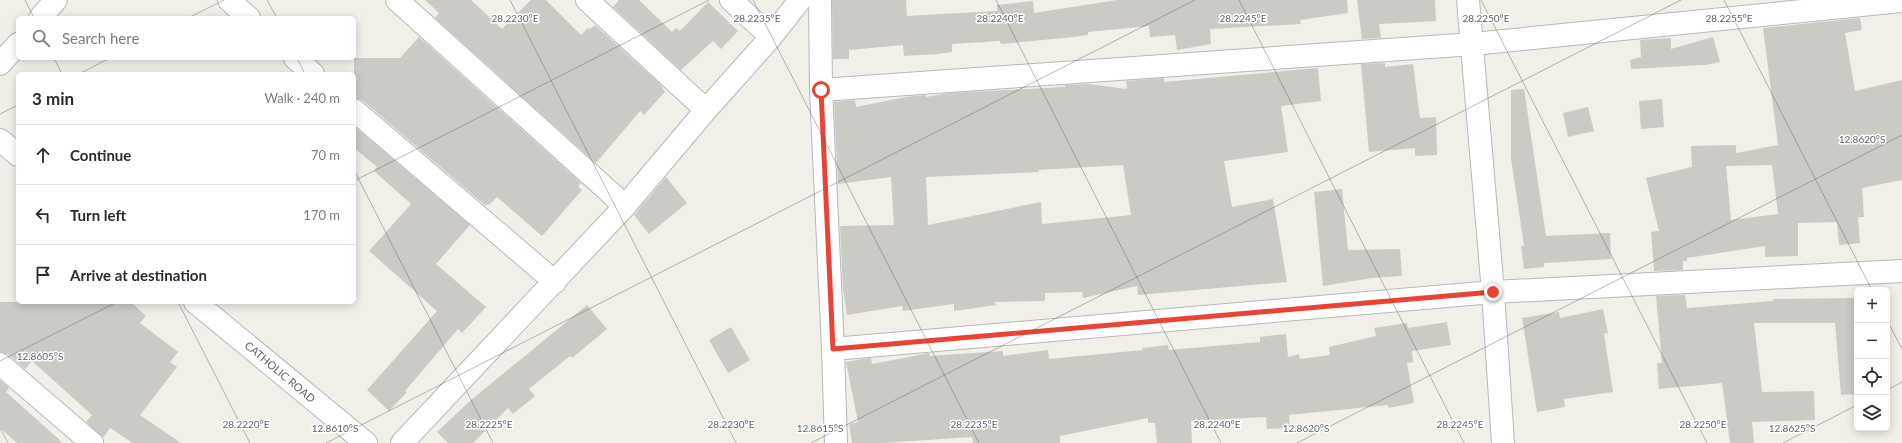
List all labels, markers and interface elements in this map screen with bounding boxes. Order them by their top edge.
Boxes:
text: 28.2230°E [491,12,539,24]
text: 28.2235°E [733,12,781,24]
text: 28.2240°E [976,12,1024,24]
text: 28.2245°E [1219,12,1267,24]
text: 28.2250°E [1462,12,1510,24]
text: 28.2255°E [1705,12,1753,24]
search box [16,16,356,60]
icon: search [30,27,52,49]
text: Search here [62,29,139,47]
route start [812,81,830,99]
text: 3 min [32,88,74,109]
text: Walk · 240 m [264,90,340,106]
text: 12.8620°S [1839,133,1885,145]
icon: ahead [32,144,54,166]
text: Continue [70,146,131,164]
text: 70 m [311,147,340,163]
icon: left [32,204,54,226]
text: Turn left [70,206,126,224]
text: 170 m [303,207,340,223]
icon: arrive [32,264,54,286]
text: Arrive at destination [70,266,207,284]
route end [1484,283,1502,301]
map controls [1854,287,1890,431]
button: + [1854,287,1890,323]
button: − [1854,323,1890,359]
street label: CATHOLIC ROAD [242,338,318,405]
text: 12.8605°S [17,350,63,362]
button: locate [1854,359,1890,395]
button: layers [1854,395,1890,431]
text: 28.2220°E [222,418,270,430]
text: 28.2225°E [465,418,513,430]
text: 28.2230°E [707,418,755,430]
text: 28.2235°E [950,418,998,430]
text: 28.2240°E [1193,418,1241,430]
text: 28.2245°E [1436,418,1484,430]
text: 28.2250°E [1679,418,1727,430]
text: 12.8610°S [312,422,358,434]
text: 12.8615°S [797,422,843,434]
text: 12.8620°S [1283,422,1329,434]
text: 12.8625°S [1769,422,1815,434]

